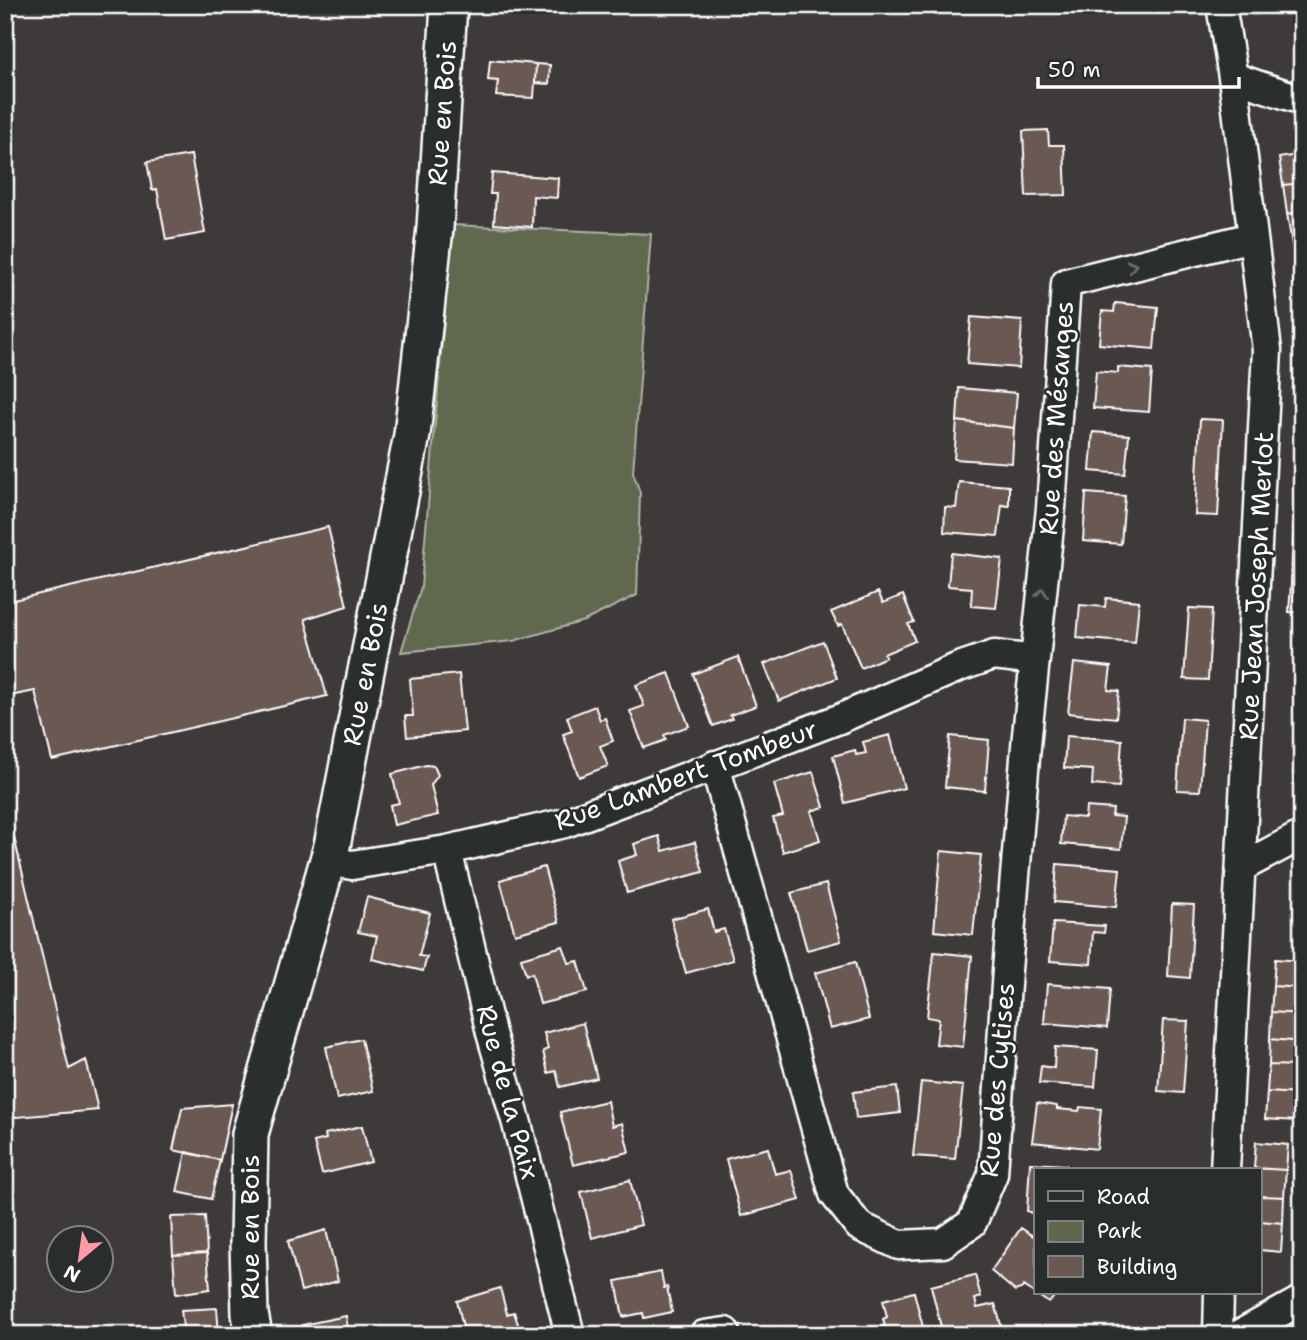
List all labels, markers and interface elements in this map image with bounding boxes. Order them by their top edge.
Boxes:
street label: Rue en Bois [419,39,464,187]
scale bar [1038,46,1239,90]
text: 50 m [1048,56,1101,84]
one-way arrow [1126,260,1138,274]
street label: Rue des Mésanges [1030,300,1081,536]
street label: Rue Jean Joseph Merlot [1230,431,1281,741]
one-way arrow [1034,587,1049,598]
street label: Rue en Bois [333,599,396,749]
street label: Rue Lambert Tombeur [550,711,822,838]
street label: Rue des Cytises [971,981,1022,1179]
street label: Rue de la Paix [468,1001,549,1183]
street label: Rue en Bois [232,1154,267,1300]
legend [1034,1168,1262,1294]
text: Road [1097,1183,1150,1211]
text: Park [1097,1217,1142,1245]
north arrow [46,1224,116,1294]
text: Building [1097,1253,1177,1281]
text: N [59,1259,85,1288]

